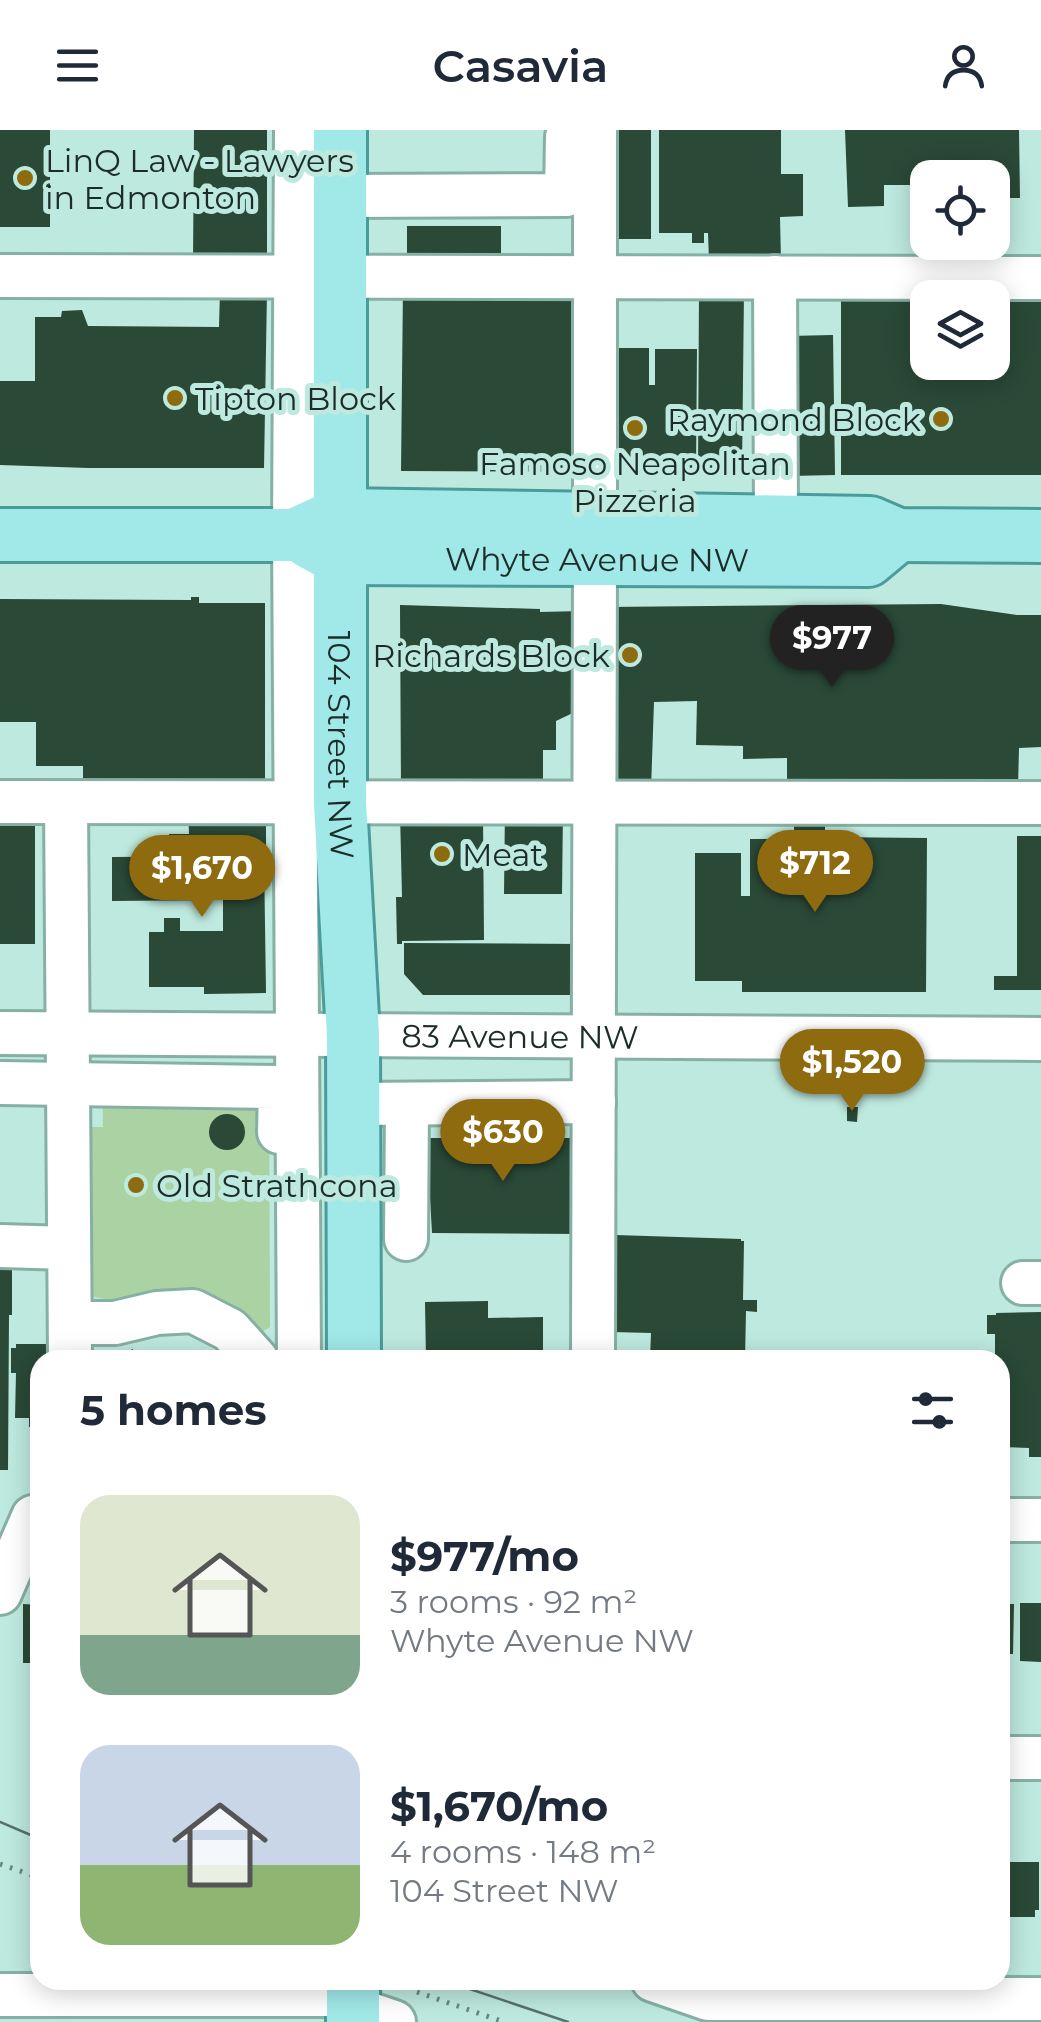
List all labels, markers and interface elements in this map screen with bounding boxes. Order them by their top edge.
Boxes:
icon: menu [50,38,105,93]
text: Casavia [433,38,608,93]
icon: person [936,38,991,93]
place label: LinQ Law - Lawyers in Edmonton [45,141,354,217]
map controls [910,160,1010,380]
button: locate [910,160,1010,260]
marker: LinQ Law - Lawyers in Edmonton [14,167,36,189]
button: layers [910,280,1010,380]
place label: Tipton Block [195,379,396,418]
marker: Tipton Block [164,387,186,409]
place label: Raymond Block [667,400,921,439]
marker: Raymond Block [930,408,952,430]
marker: Famoso Neapolitan Pizzeria [624,417,646,439]
place label: Famoso Neapolitan Pizzeria [479,444,791,520]
street label: Whyte Avenue NW [445,539,749,579]
pin: $977 [773,605,891,690]
text: $977 [792,618,872,657]
street label: 104 Street NW [320,631,363,860]
place label: Richards Block [372,636,610,675]
marker: Richards Block [619,644,641,666]
pin: $712 [756,830,874,915]
pin: $1,670 [121,835,283,920]
place label: Meat [462,835,543,874]
marker: Meat [431,843,453,865]
text: $712 [779,843,851,882]
text: $1,670 [151,848,253,887]
street label: 83 Avenue NW [401,1016,639,1056]
pin: $1,520 [771,1029,933,1114]
text: $1,520 [802,1042,902,1081]
pin: $630 [444,1099,562,1184]
text: $630 [462,1112,544,1151]
place label: Old Strathcona [156,1166,398,1205]
marker: Old Strathcona [125,1174,147,1196]
icon: filters [905,1383,960,1438]
text: 5 homes [80,1384,267,1436]
text: $977/mo [390,1530,579,1582]
icon: home [160,1535,280,1655]
text: 3 rooms · 92 m² [390,1582,637,1621]
text: Whyte Avenue NW [390,1621,694,1660]
text: $1,670/mo [390,1780,608,1832]
icon: home [160,1785,280,1905]
text: 4 rooms · 148 m² [390,1832,656,1871]
text: 104 Street NW [390,1871,619,1910]

